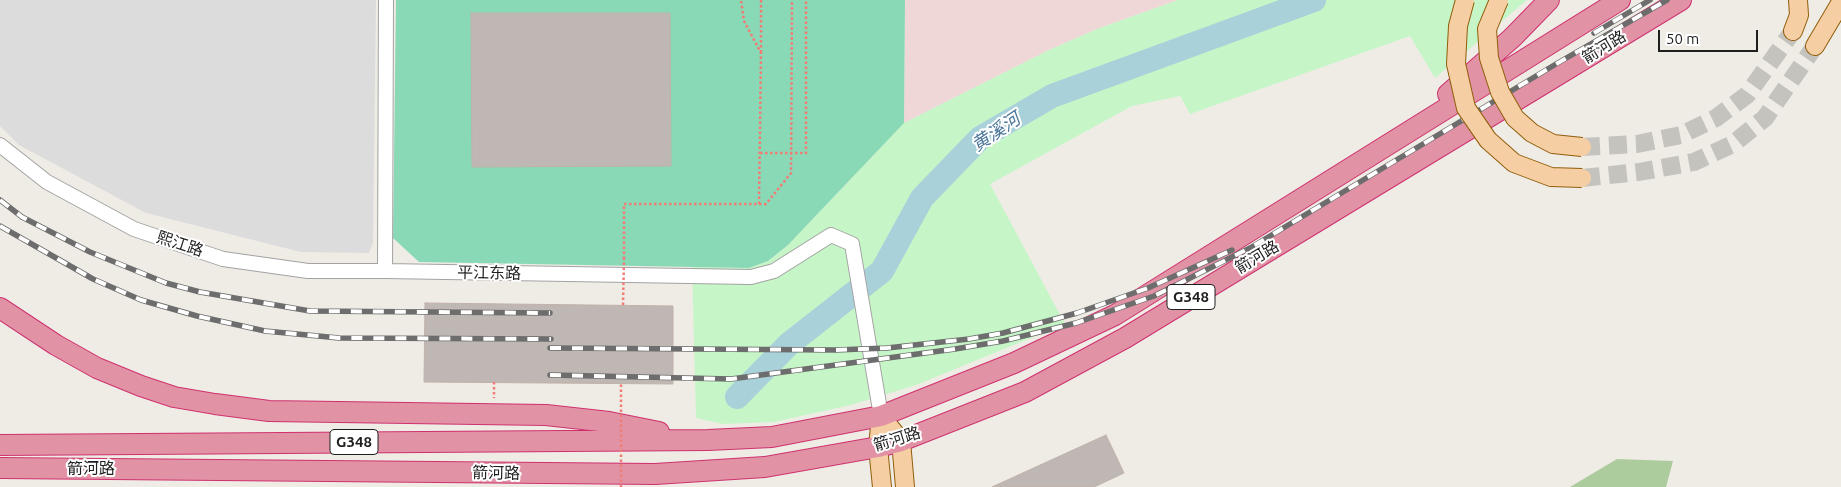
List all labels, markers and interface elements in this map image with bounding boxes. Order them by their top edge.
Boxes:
scale bar [1661,20,1761,52]
street label: 箭河路 [1578,26,1630,68]
text: 50 m [1666,30,1699,47]
water label: 黄溪河 [968,108,1024,156]
street label: 熙江路 [154,227,206,261]
street label: 箭河路 [1231,236,1283,278]
street label: 平江东路 [457,263,521,283]
road number: G348 [1167,284,1215,310]
street label: 箭河路 [871,423,923,455]
road number: G348 [330,430,378,454]
street label: 箭河路 [67,459,115,479]
street label: 箭河路 [472,463,520,483]

